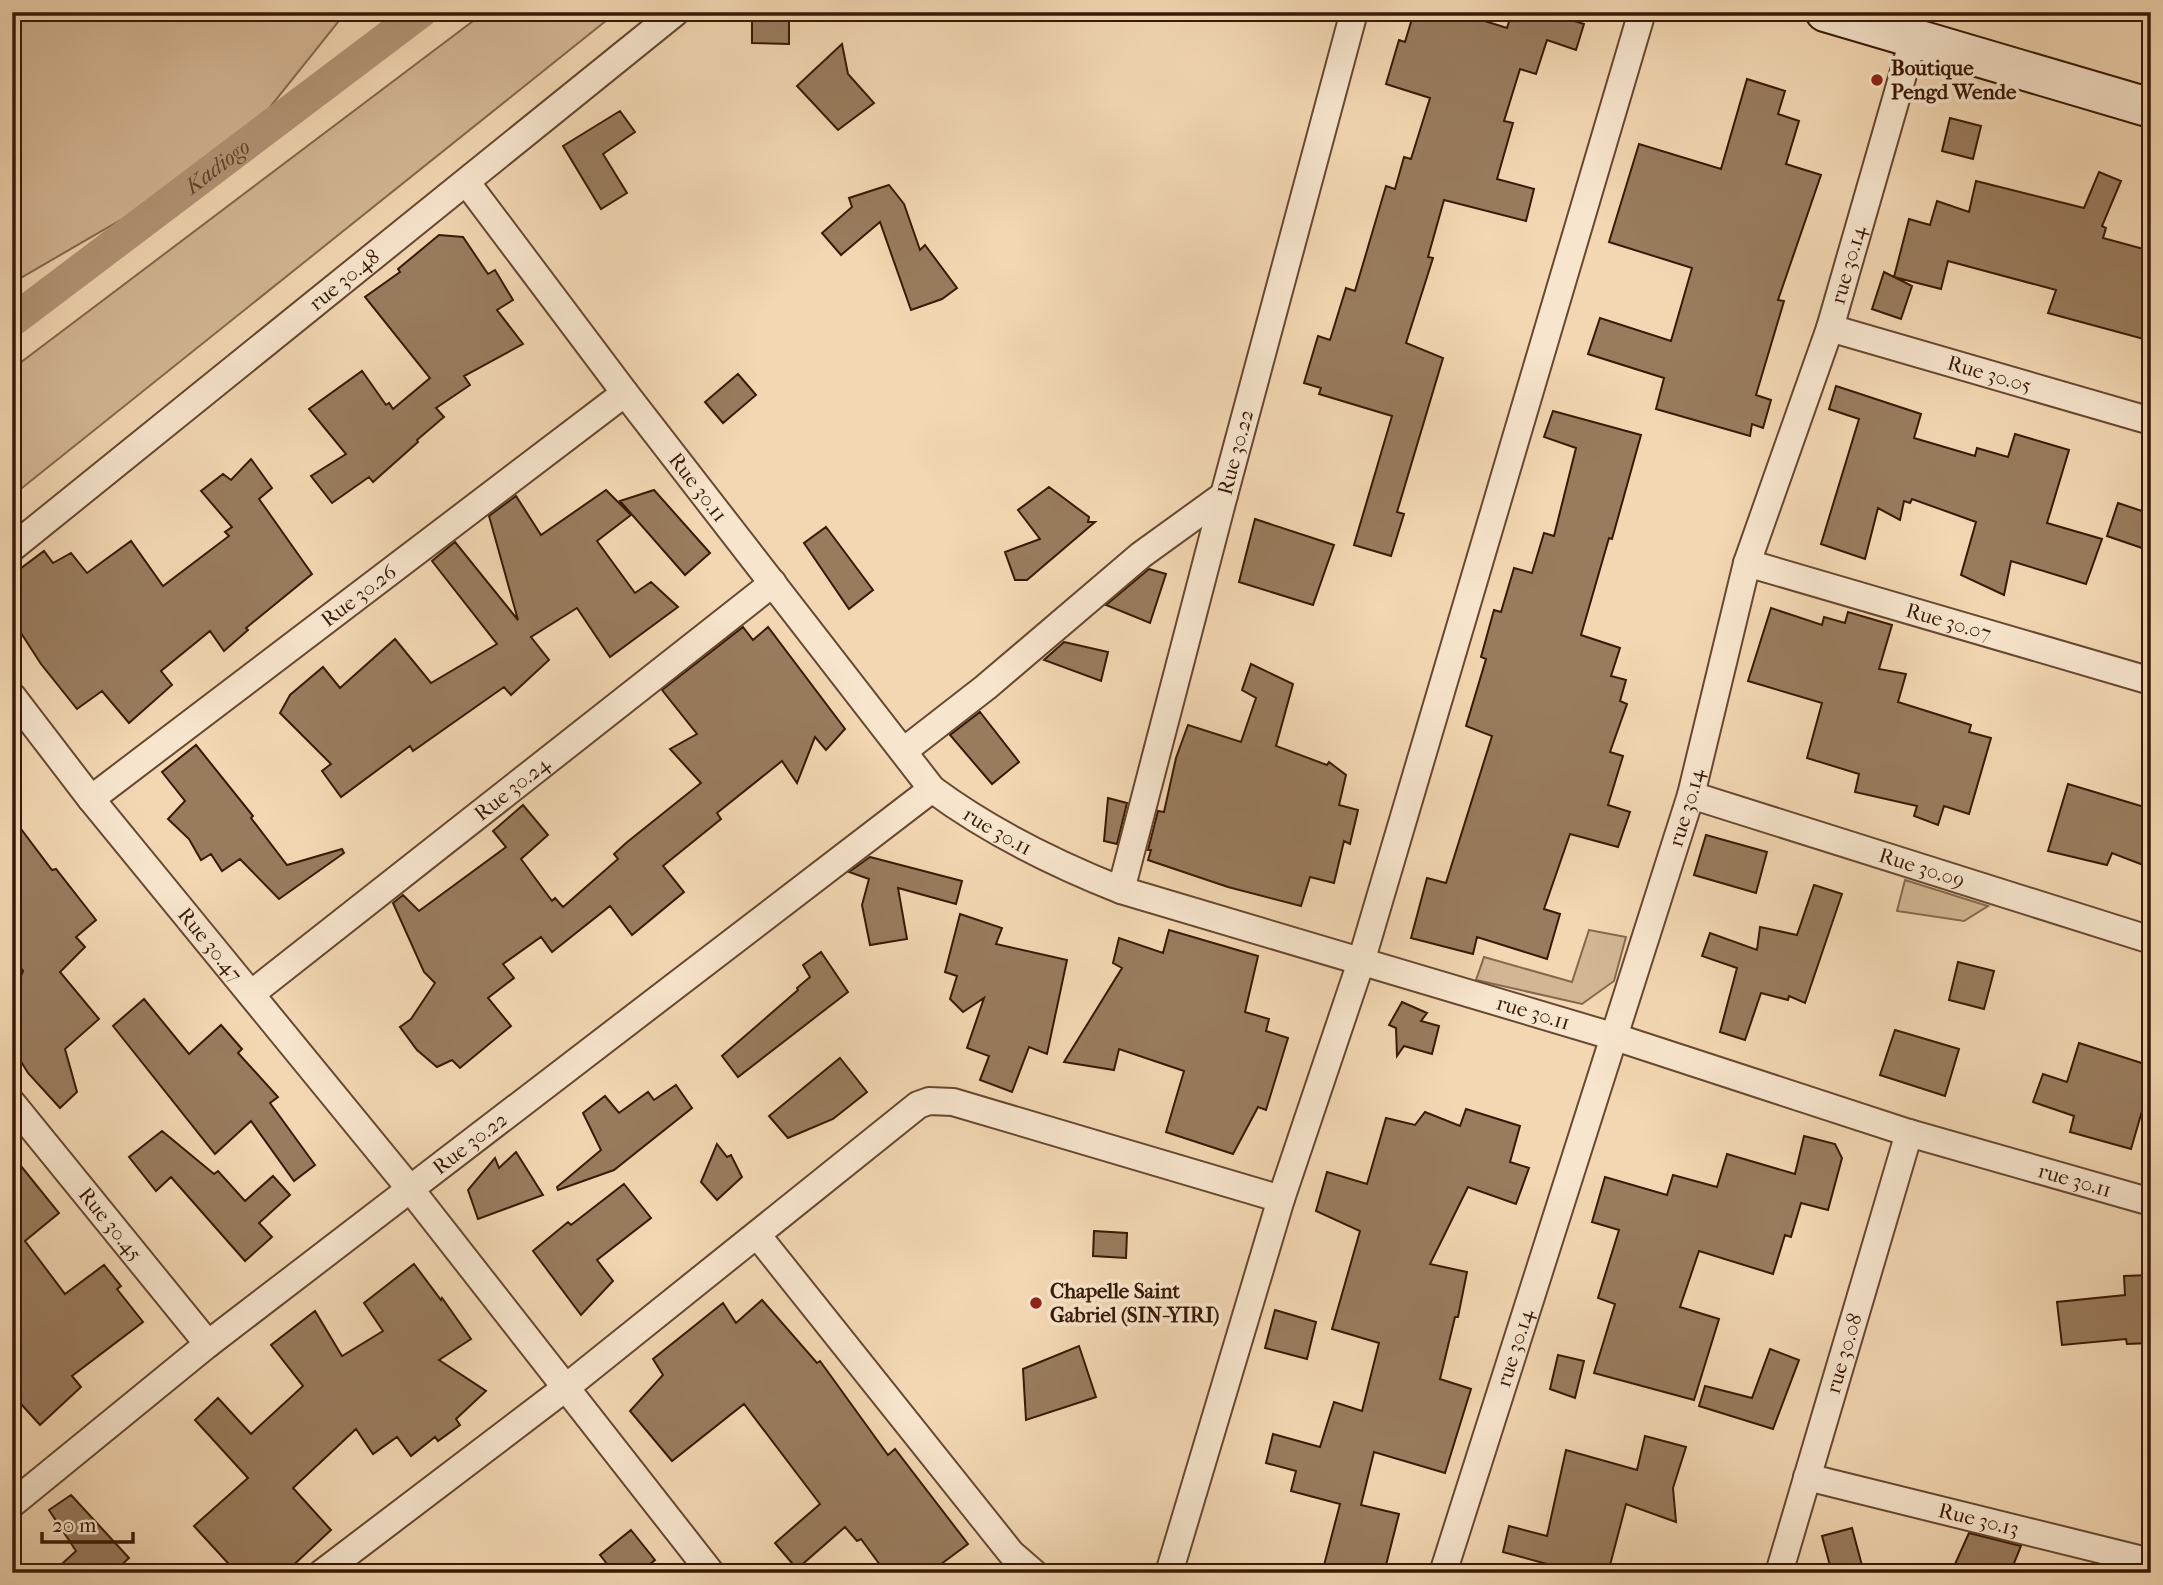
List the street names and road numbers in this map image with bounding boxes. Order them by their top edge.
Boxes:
street label: rue 30.14 [1826,223,1871,307]
street label: rue 30.48 [304,244,384,315]
street label: Rue 30.05 [1945,351,2034,398]
street label: Rue 30.22 [1213,407,1259,498]
street label: Rue 30.11 [664,448,732,527]
street label: Rue 30.26 [316,559,401,632]
street label: Rue 30.07 [1903,598,1994,646]
street label: Rue 30.24 [469,751,555,826]
street label: rue 30.14 [1663,766,1709,850]
street label: rue 30.11 [959,802,1036,860]
street label: Rue 30.09 [1876,843,1968,892]
street label: Rue 30.47 [173,903,247,986]
street label: rue 30.11 [1494,990,1573,1035]
street label: Rue 30.22 [428,1107,512,1179]
street label: rue 30.11 [2036,1158,2114,1202]
street label: Rue 30.45 [74,1183,147,1265]
street label: rue 30.14 [1491,1306,1538,1390]
street label: rue 30.08 [1821,1311,1867,1396]
street label: Rue 30.13 [1936,1498,2022,1541]

